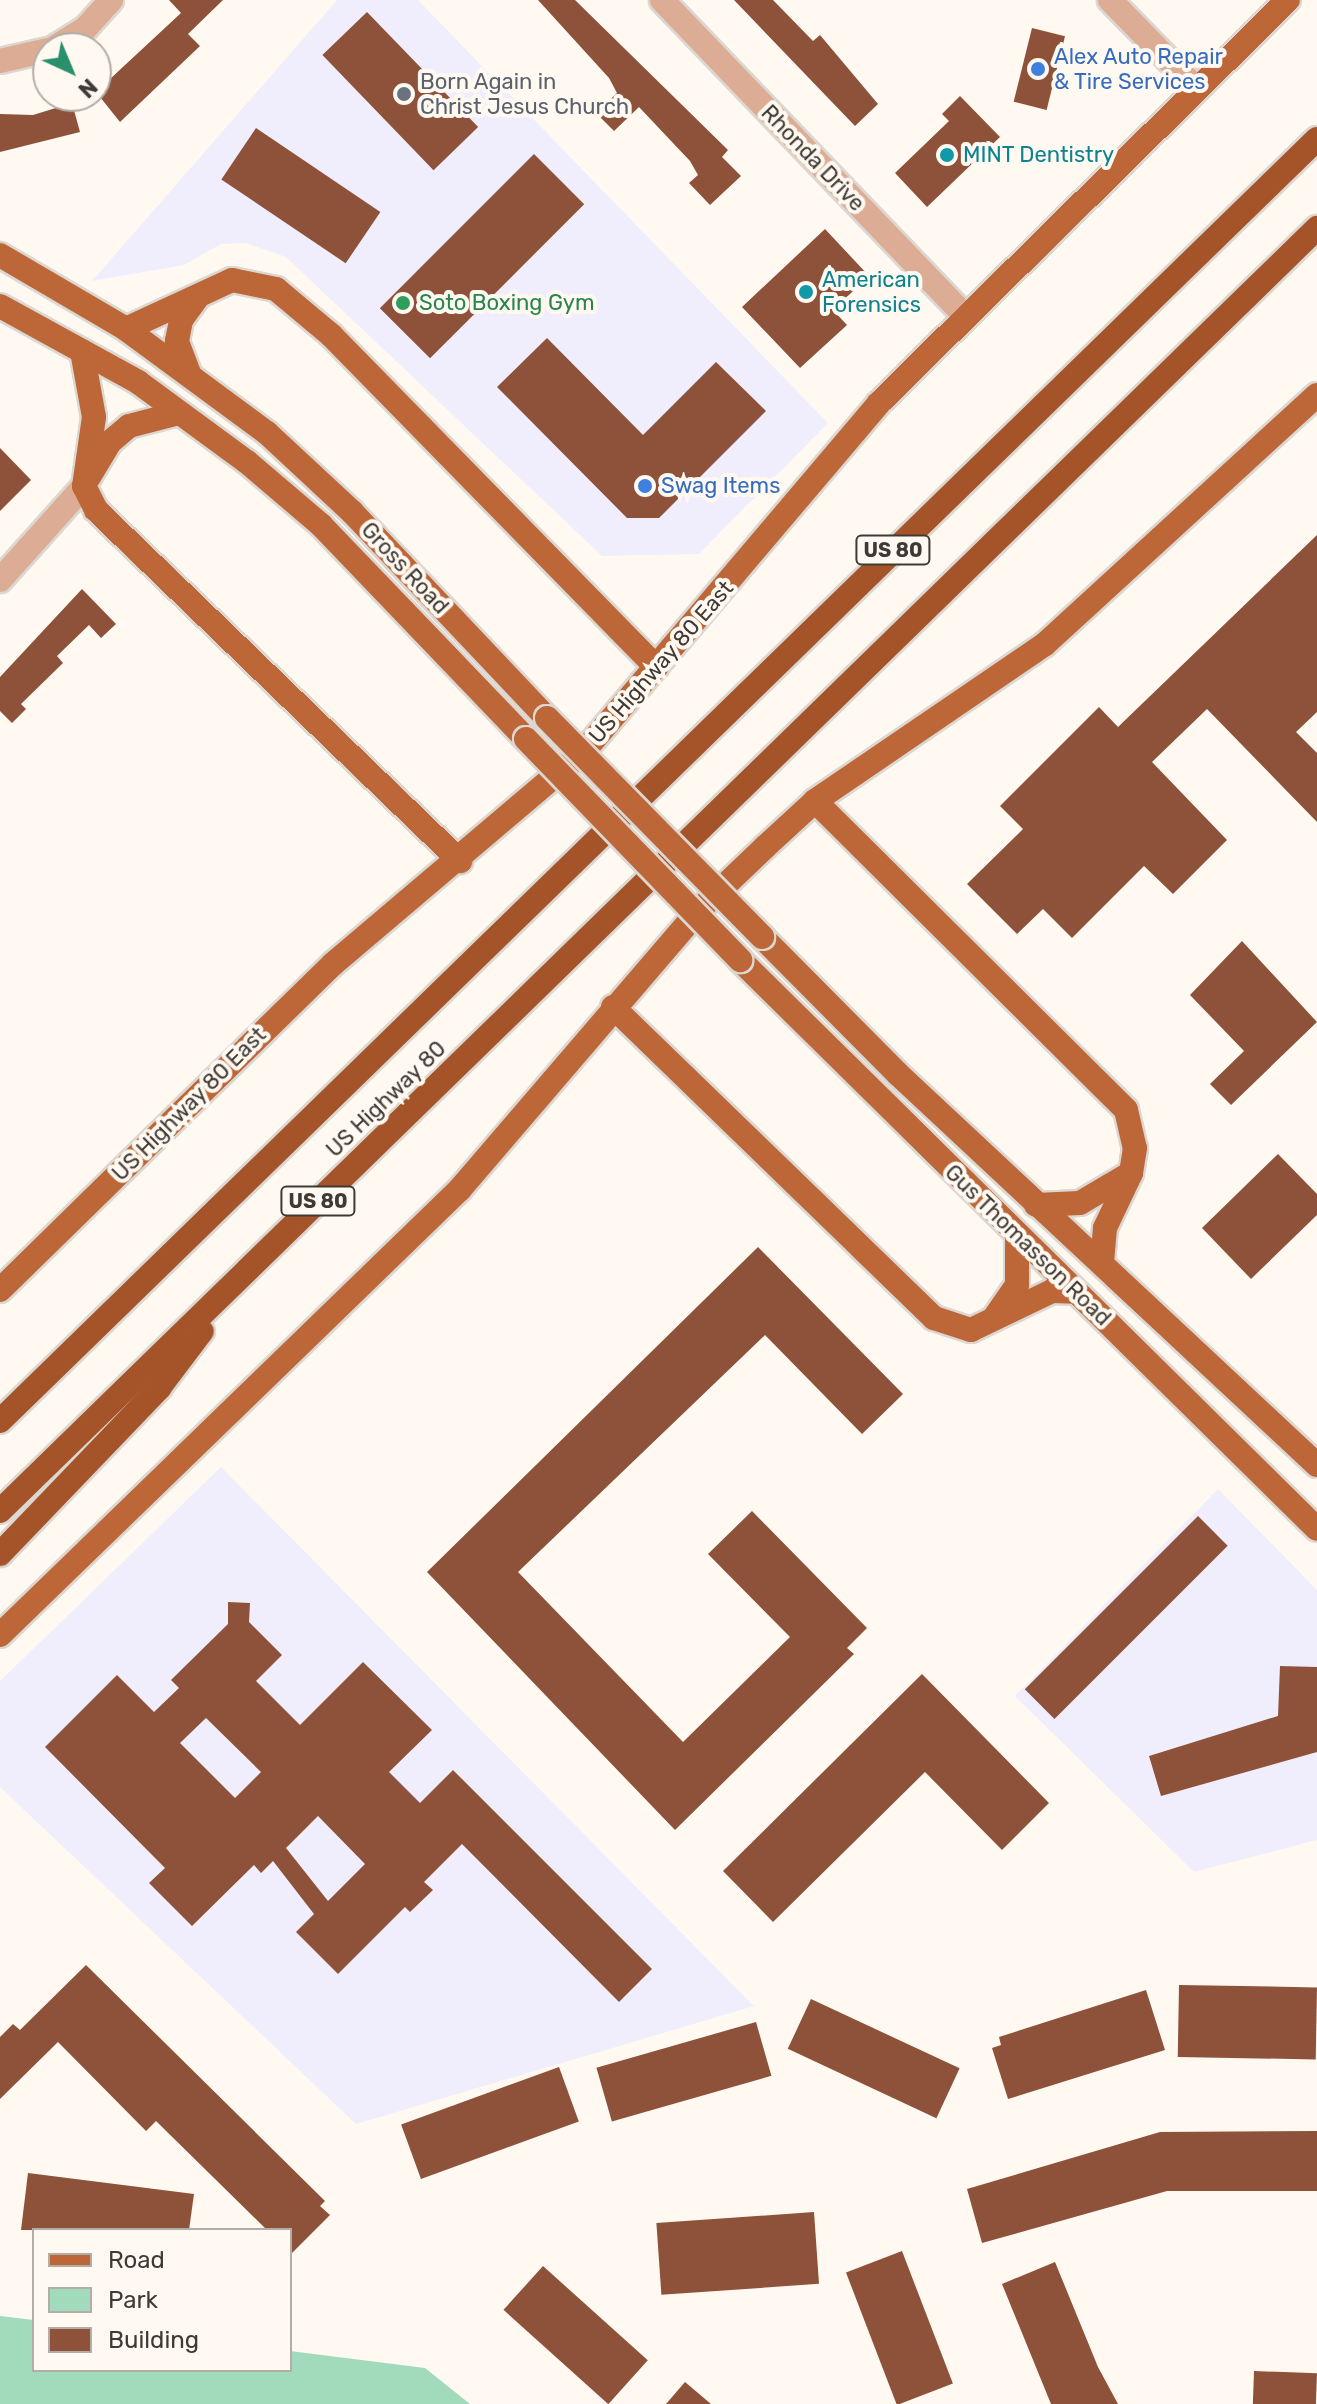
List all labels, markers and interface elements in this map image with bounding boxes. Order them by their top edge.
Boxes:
north arrow [32,32,112,112]
place label: Alex Auto Repair & Tire Services [1054,43,1223,94]
marker: Alex Auto Repair & Tire Services [1029,60,1047,78]
place label: Born Again in Christ Jesus Church [420,68,629,120]
text: N [73,73,103,103]
marker: Born Again in Christ Jesus Church [395,85,413,103]
street label: Rhonda Drive [756,99,870,217]
place label: MINT Dentistry [963,142,1115,168]
marker: MINT Dentistry [938,146,956,164]
place label: American Forensics [822,266,921,318]
marker: American Forensics [797,283,815,301]
place label: Soto Boxing Gym [419,290,595,316]
marker: Soto Boxing Gym [394,294,412,312]
place label: Swag Items [661,473,780,499]
marker: Swag Items [636,477,654,495]
street label: Gross Road [356,517,454,619]
road number: US 80 [855,534,931,566]
street label: US Highway 80 East [583,575,739,749]
street label: US Highway 80 East [106,1021,272,1187]
street label: US Highway 80 [321,1035,451,1163]
street label: Gus Thomasson Road [939,1159,1117,1331]
road number: US 80 [280,1185,356,1217]
legend [32,2228,292,2372]
text: Road [108,2246,165,2274]
text: Park [108,2286,158,2314]
text: Building [108,2326,199,2354]

